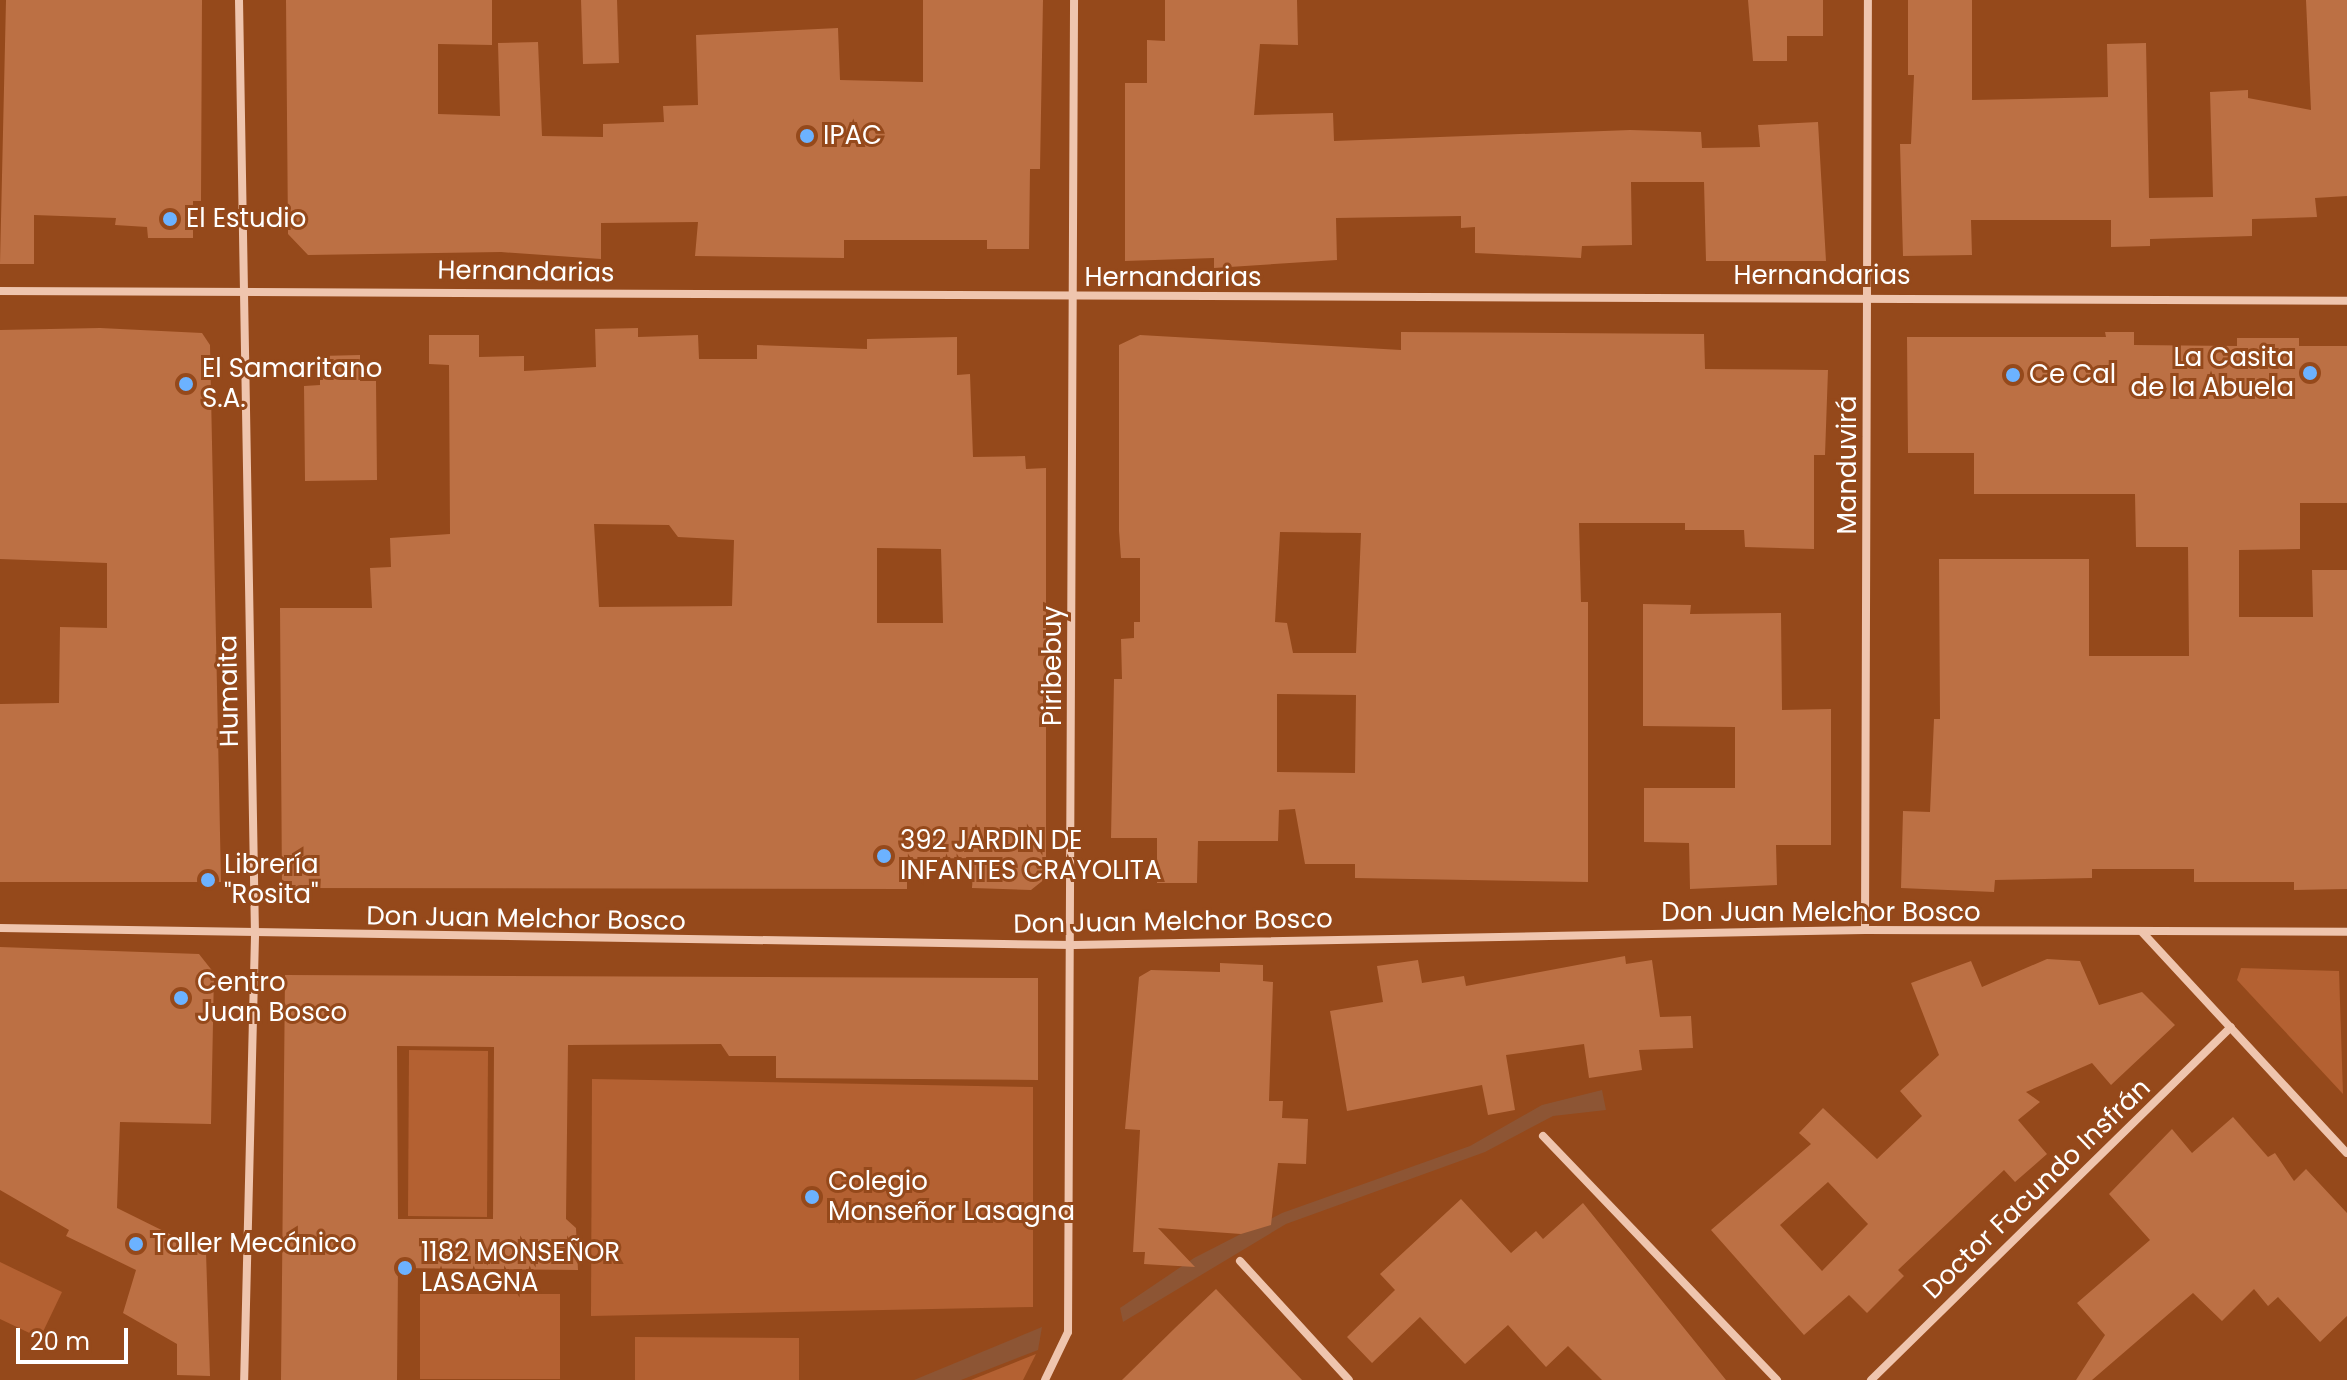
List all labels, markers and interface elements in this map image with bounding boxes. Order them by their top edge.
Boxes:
place label: IPAC [823,120,882,152]
marker: IPAC [798,127,816,145]
place label: El Estudio [186,203,306,235]
marker: El Estudio [161,210,179,228]
street label: Hernandarias [437,255,615,289]
street label: Hernandarias [1733,260,1911,292]
street label: Hernandarias [1084,262,1262,294]
place label: La Casita de la Abuela [2131,342,2294,404]
place label: El Samaritano S.A. [202,353,382,414]
place label: Ce Cal [2029,359,2116,391]
marker: La Casita de la Abuela [2301,364,2319,382]
marker: Ce Cal [2004,366,2022,384]
marker: El Samaritano S.A. [177,375,195,393]
street label: Manduvirá [1832,395,1864,535]
street label: Piribebuy [1037,606,1069,726]
street label: Humaita [212,635,246,747]
place label: 392 JARDIN DE INFANTES CRAYOLITA [900,825,1161,886]
marker: 392 JARDIN DE INFANTES CRAYOLITA [875,847,893,865]
place label: Librería "Rosita" [224,849,319,910]
marker: Librería "Rosita" [199,871,217,889]
street label: Don Juan Melchor Bosco [1661,897,1981,929]
street label: Don Juan Melchor Bosco [366,901,686,937]
street label: Don Juan Melchor Bosco [1013,904,1333,940]
place label: Centro Juan Bosco [197,967,347,1028]
marker: Centro Juan Bosco [172,989,190,1007]
street label: Doctor Facundo Insfrán [1917,1072,2157,1306]
place label: Colegio Monseñor Lasagna [828,1166,1075,1228]
marker: Colegio Monseñor Lasagna [803,1188,821,1206]
place label: Taller Mecánico [152,1228,357,1260]
marker: Taller Mecánico [127,1235,145,1253]
place label: 1182 MONSEÑOR LASAGNA [421,1237,620,1298]
marker: 1182 MONSEÑOR LASAGNA [396,1259,414,1277]
scale bar [20,1312,132,1362]
text: 20 m [30,1325,90,1358]

